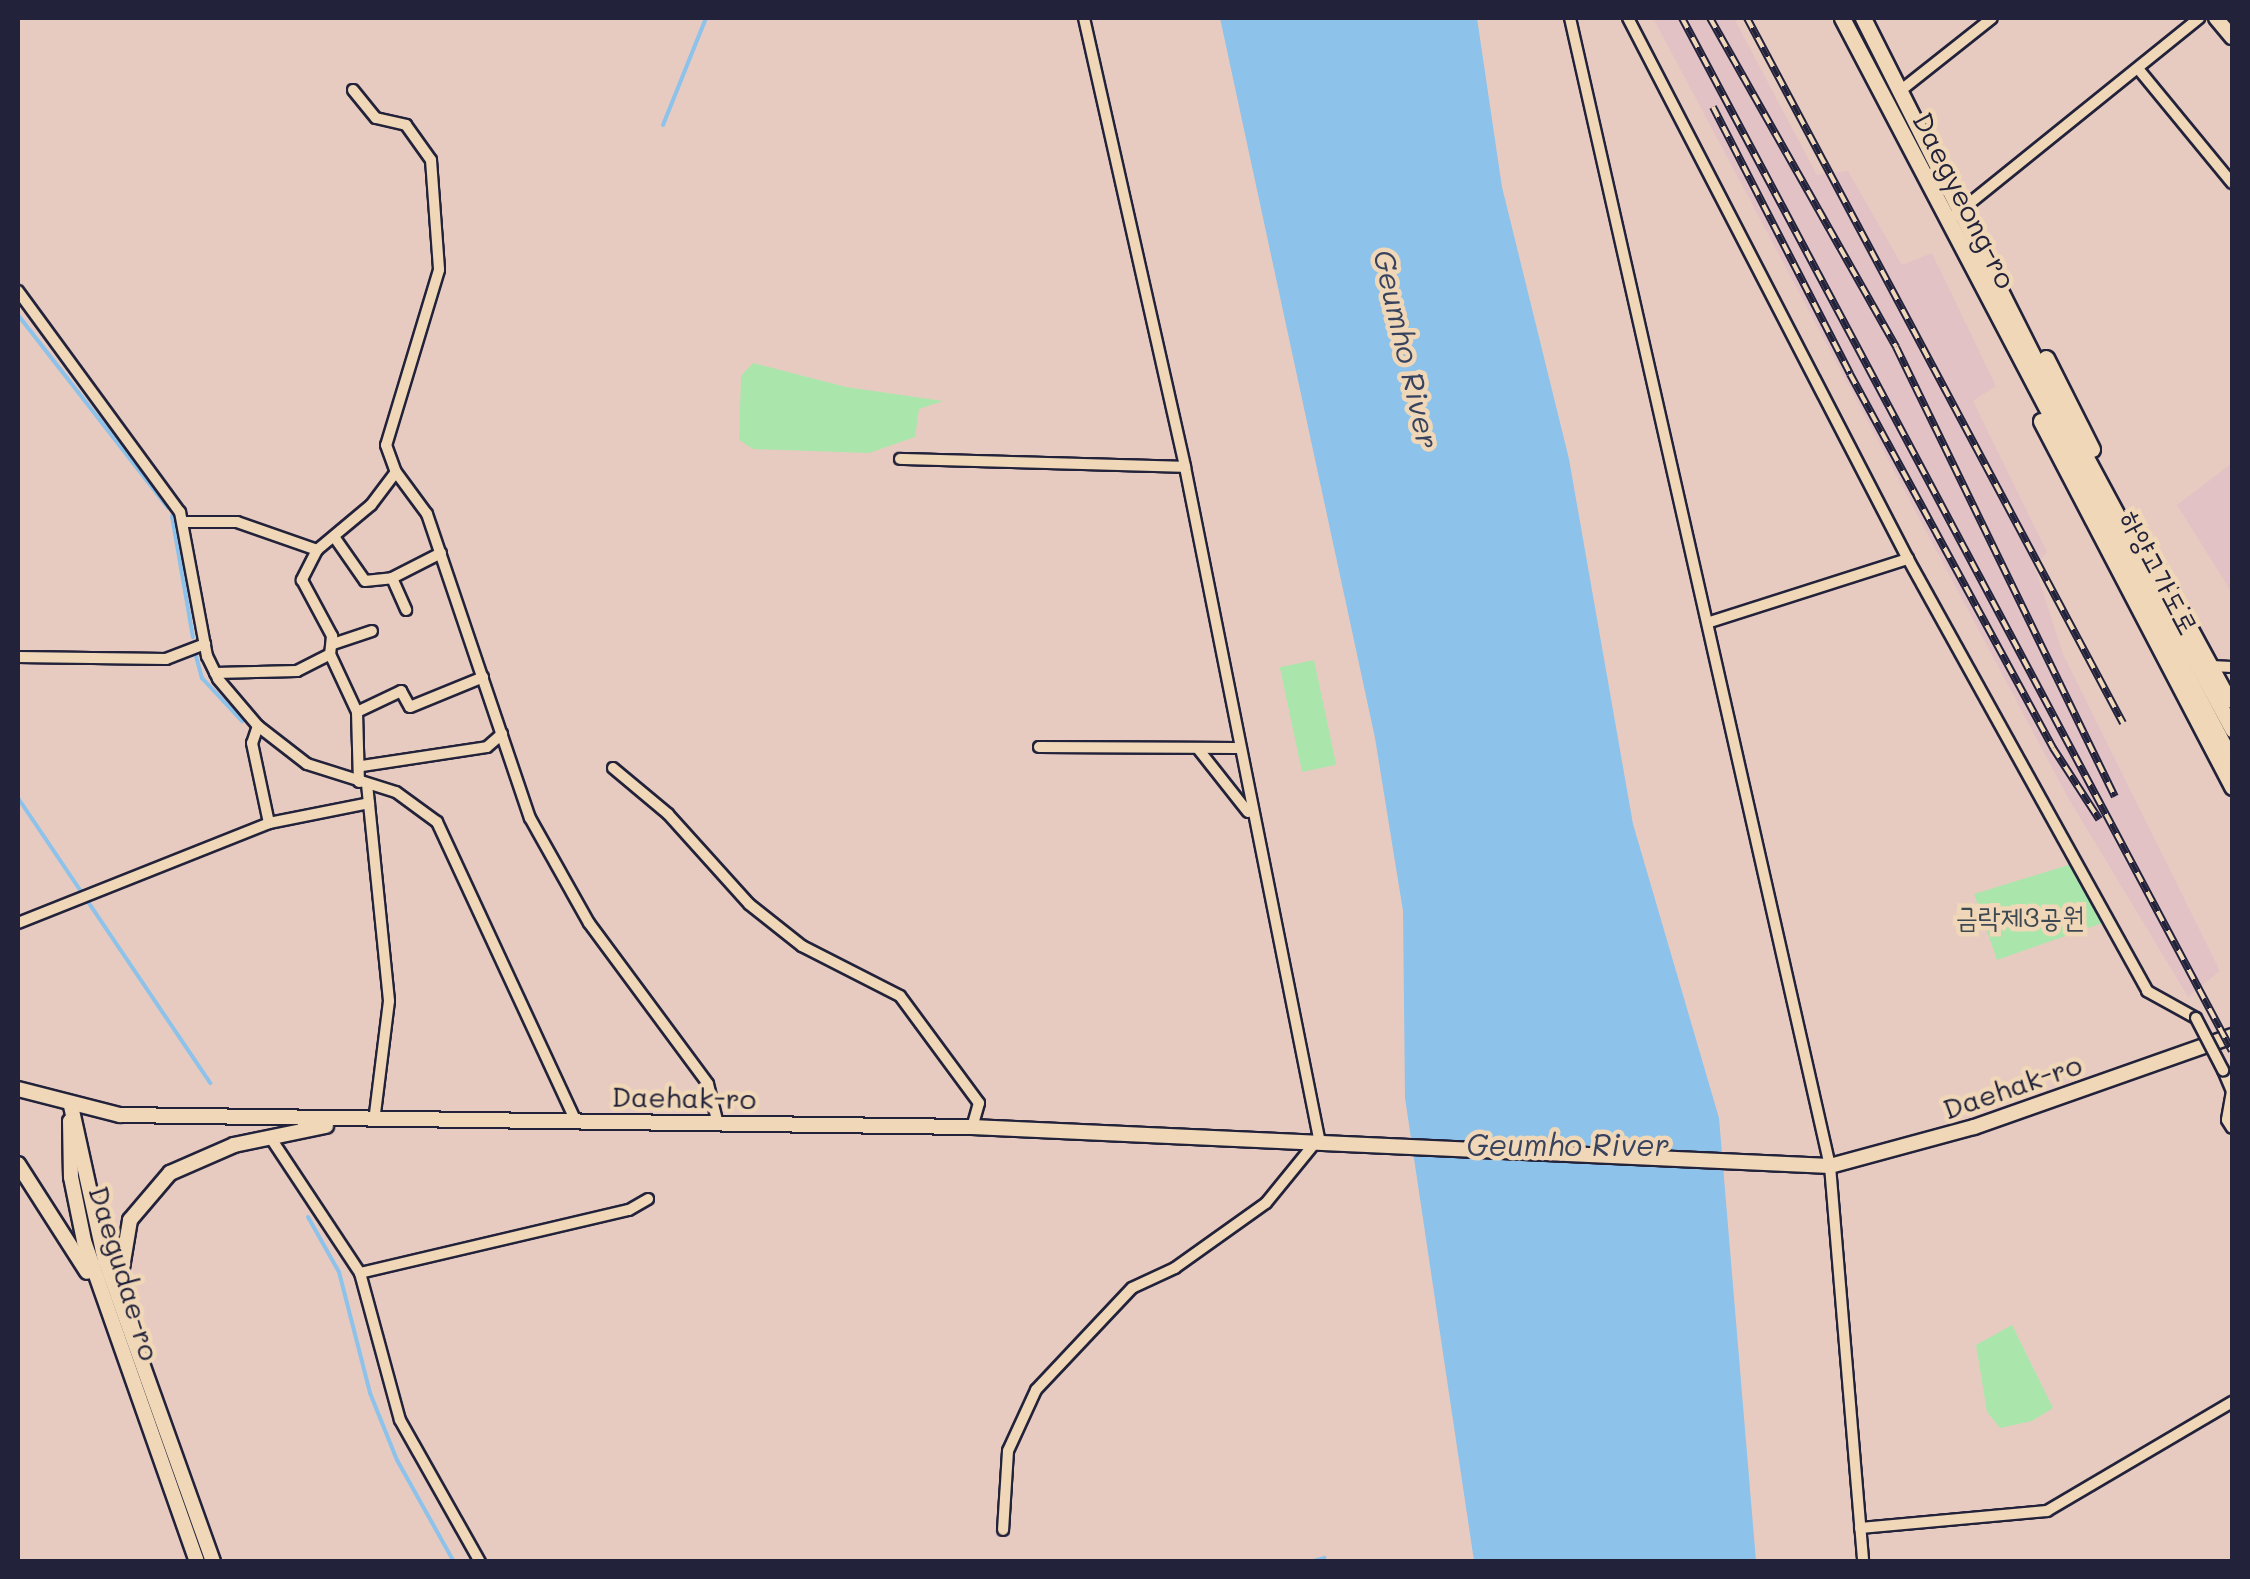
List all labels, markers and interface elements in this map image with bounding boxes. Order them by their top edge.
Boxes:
street label: Daegyeong-ro [1906,106,2024,294]
water label: Geumho River [1367,246,1447,452]
street label: 하양고가도로 [2113,504,2207,640]
park label: 금락제3공원 [1955,899,2085,933]
street label: Daehak-ro [1938,1047,2086,1125]
street label: Daehak-ro [611,1079,757,1115]
water label: Geumho River [1466,1126,1670,1162]
street label: Daegudae-ro [83,1182,167,1364]

